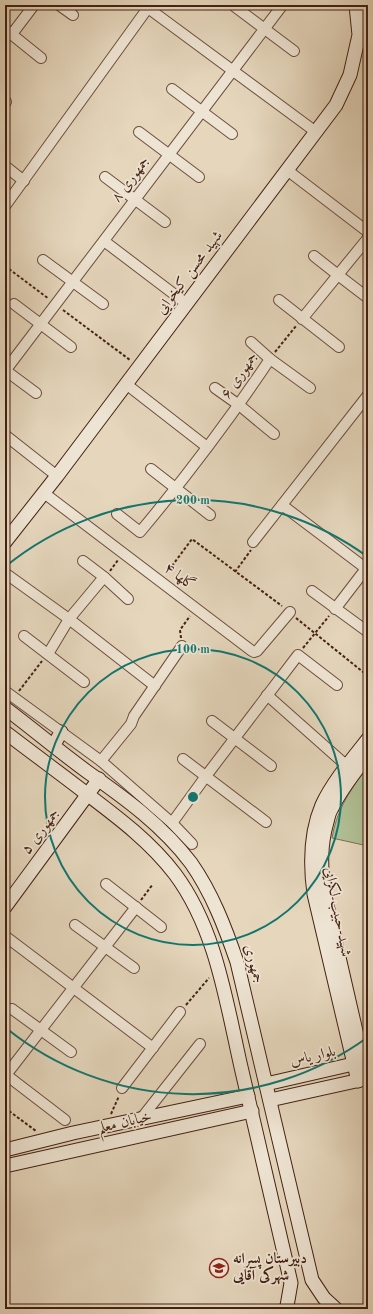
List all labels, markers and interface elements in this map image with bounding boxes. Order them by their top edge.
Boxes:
street label: جمهوری ۸ [109,155,153,205]
street label: شهید محسن کیخوایی [153,228,227,318]
street label: جمهوری ۶ [219,350,261,402]
text: 200 m [176,495,210,507]
street label: گلها ۴ [161,558,199,593]
text: 100 m [176,644,210,656]
centre of rings [186,790,200,804]
street label: جمهوری ۵ [19,807,63,857]
street label: شهید حبیب لکزایی [320,866,354,958]
street label: جمهوری [241,943,265,985]
street label: بلوار یاس [289,1044,337,1069]
street label: خیابان معلم [97,1109,155,1142]
place label: دبیرستان پسرانه شهرکی آقایی [232,1251,307,1285]
school or university icon: دبیرستان پسرانه شهرکی آقایی [208,1257,230,1279]

